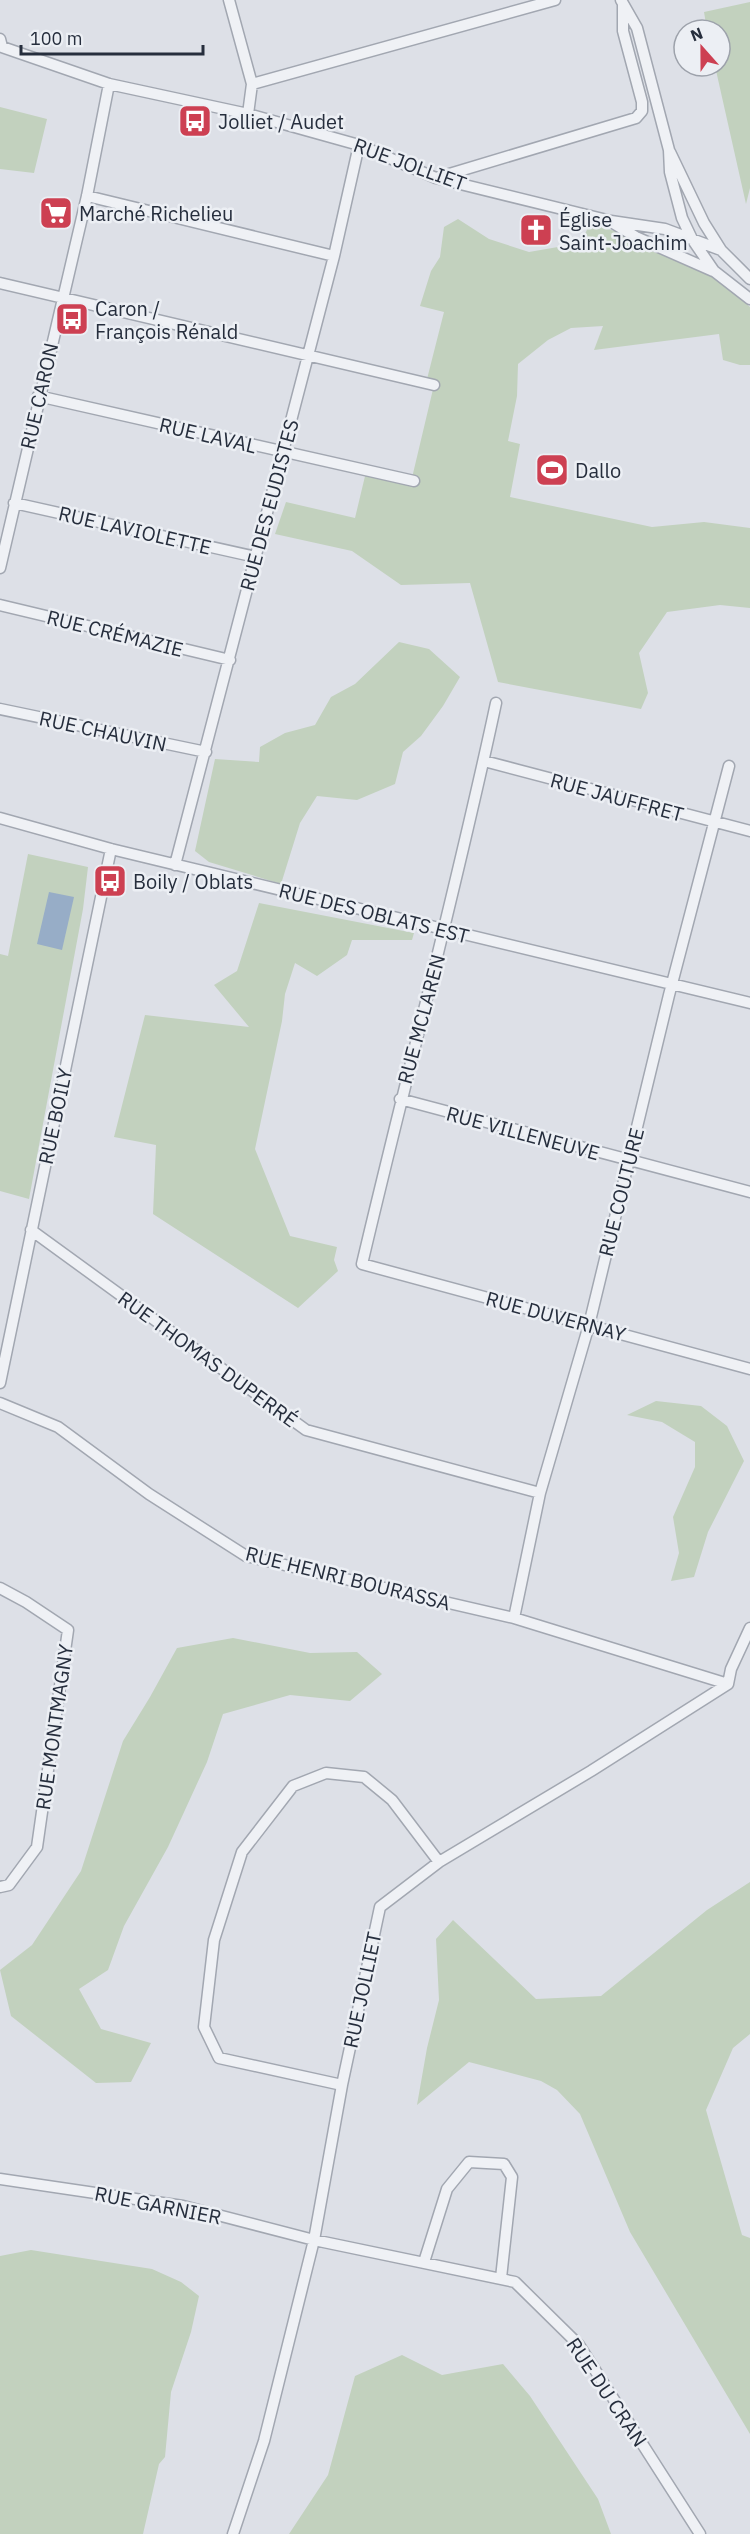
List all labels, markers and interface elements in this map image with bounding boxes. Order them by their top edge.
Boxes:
scale bar [21,18,202,56]
north arrow [672,18,732,78]
text: N [688,23,706,45]
text: 100 m [30,27,82,50]
bus stop icon: Jolliet / Audet [177,103,213,139]
place label: Jolliet / Audet [218,108,344,135]
street label: RUE JOLLIET [350,131,470,197]
supermarket icon: Marché Richelieu [38,195,74,231]
place label: Marché Richelieu [79,200,233,227]
place label: Église Saint-Joachim [559,206,688,256]
church icon: Église Saint-Joachim [518,212,554,248]
place label: Caron / François Rénald [95,295,238,345]
bus stop icon: Caron / François Rénald [54,301,90,337]
street label: RUE CARON [14,340,64,452]
street label: RUE LAVAL [157,411,259,459]
street label: RUE DES EUDISTES [233,416,305,594]
sports icon: Dallo [534,452,570,488]
place label: Dallo [575,457,621,484]
street label: RUE LAVIOLETTE [56,499,214,561]
street label: RUE CRÉMAZIE [44,603,186,663]
street label: RUE CHAUVIN [37,704,169,758]
street label: RUE JAUFFRET [547,766,687,828]
bus stop icon: Boily / Oblats [92,863,128,899]
place label: Boily / Oblats [133,868,253,895]
street label: RUE DES OBLATS EST [276,876,472,950]
street label: RUE MCLAREN [391,951,451,1087]
street label: RUE BOILY [32,1065,78,1167]
street label: RUE VILLENEUVE [443,1100,603,1166]
street label: RUE COUTURE [592,1125,650,1259]
street label: RUE DUVERNAY [483,1284,629,1348]
street label: RUE THOMAS DUPERRÉ [113,1285,303,1433]
street label: RUE HENRI BOURASSA [243,1539,453,1617]
street label: RUE MONTMAGNY [29,1642,79,1812]
street label: RUE JOLLIET [337,1929,387,2051]
street label: RUE GARNIER [92,2179,224,2231]
street label: RUE DU CRAN [560,2332,654,2452]

